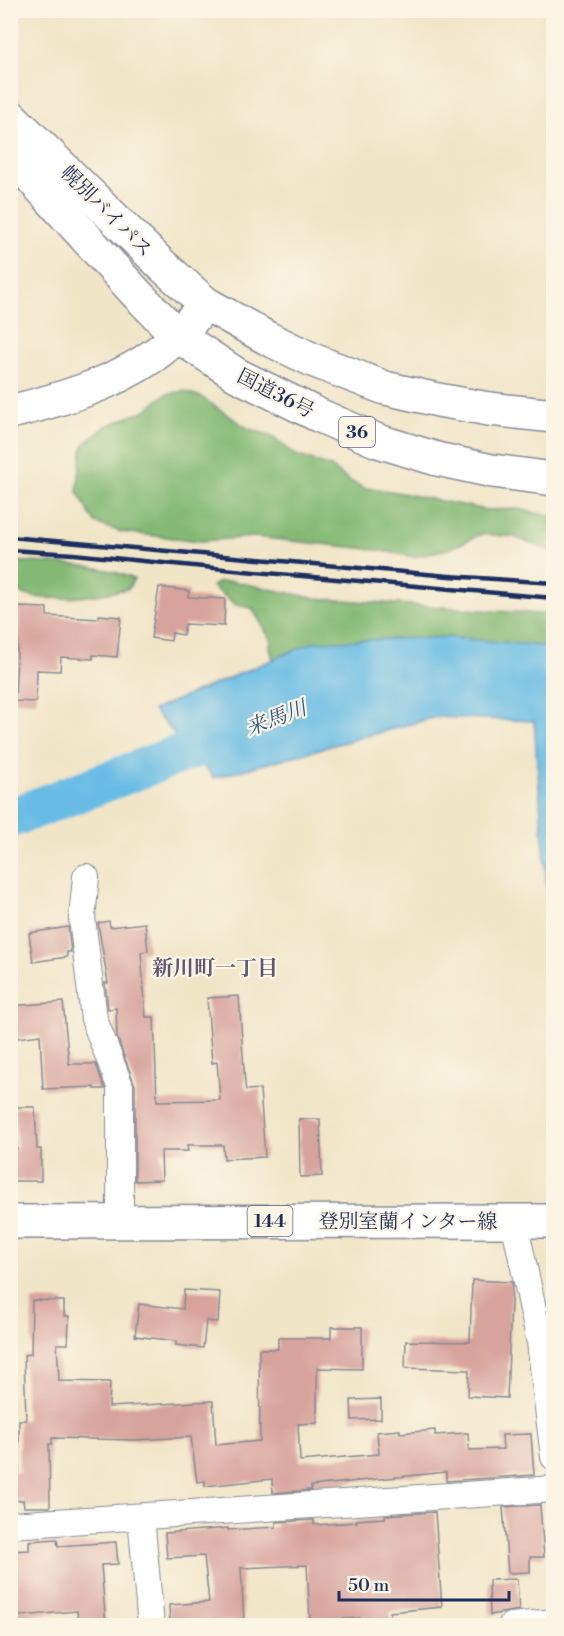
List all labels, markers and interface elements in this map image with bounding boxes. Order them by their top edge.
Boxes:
street label: 幌別バイパス [55,161,157,263]
street label: 国道36号 [233,364,318,424]
road number: 36 [339,417,375,447]
water label: 来馬川 [242,695,312,742]
district label: 新川町一丁目 [152,956,278,982]
road number: 144 [248,1206,292,1236]
street label: 登別室蘭インター線 [318,1210,498,1235]
scale bar [339,1564,508,1602]
text: 50 m [348,1574,390,1597]

